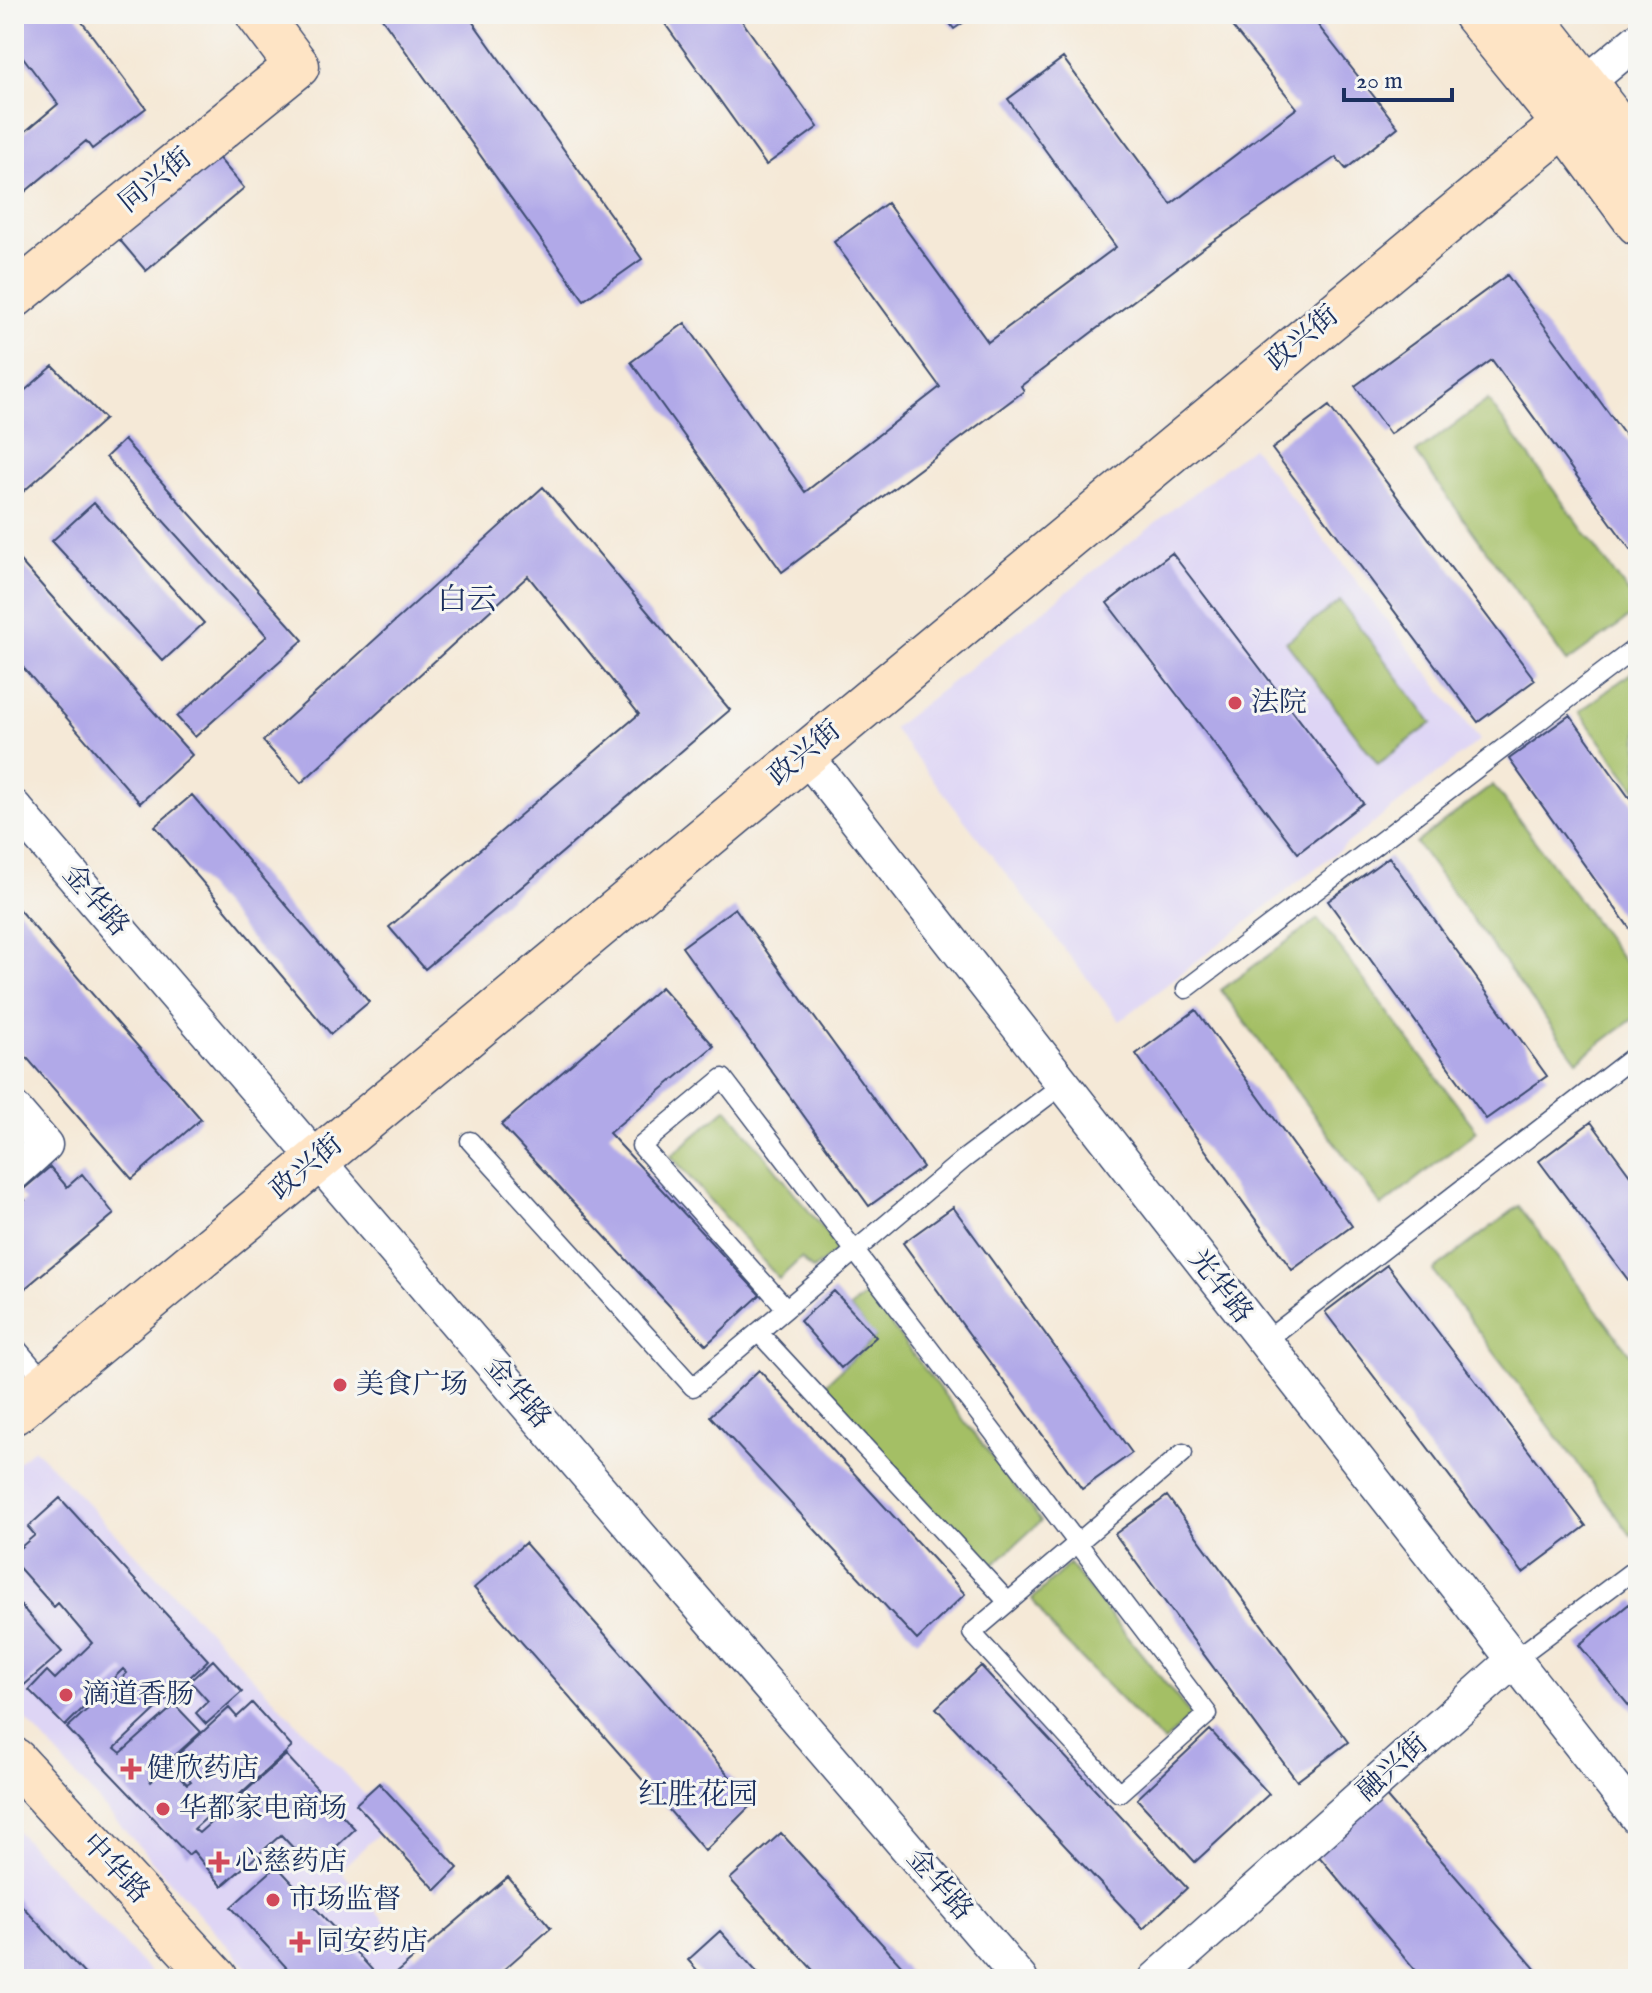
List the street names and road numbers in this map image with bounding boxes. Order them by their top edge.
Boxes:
street label: 同兴街 [112,141,200,221]
street label: 政兴街 [1260,299,1346,379]
street label: 政兴街 [762,714,848,794]
street label: 金华路 [54,858,136,944]
street label: 政兴街 [264,1128,350,1208]
street label: 光华路 [1180,1243,1260,1331]
street label: 金华路 [476,1350,558,1436]
street label: 融兴街 [1350,1727,1436,1809]
street label: 中华路 [74,1826,156,1912]
street label: 金华路 [898,1842,980,1928]

